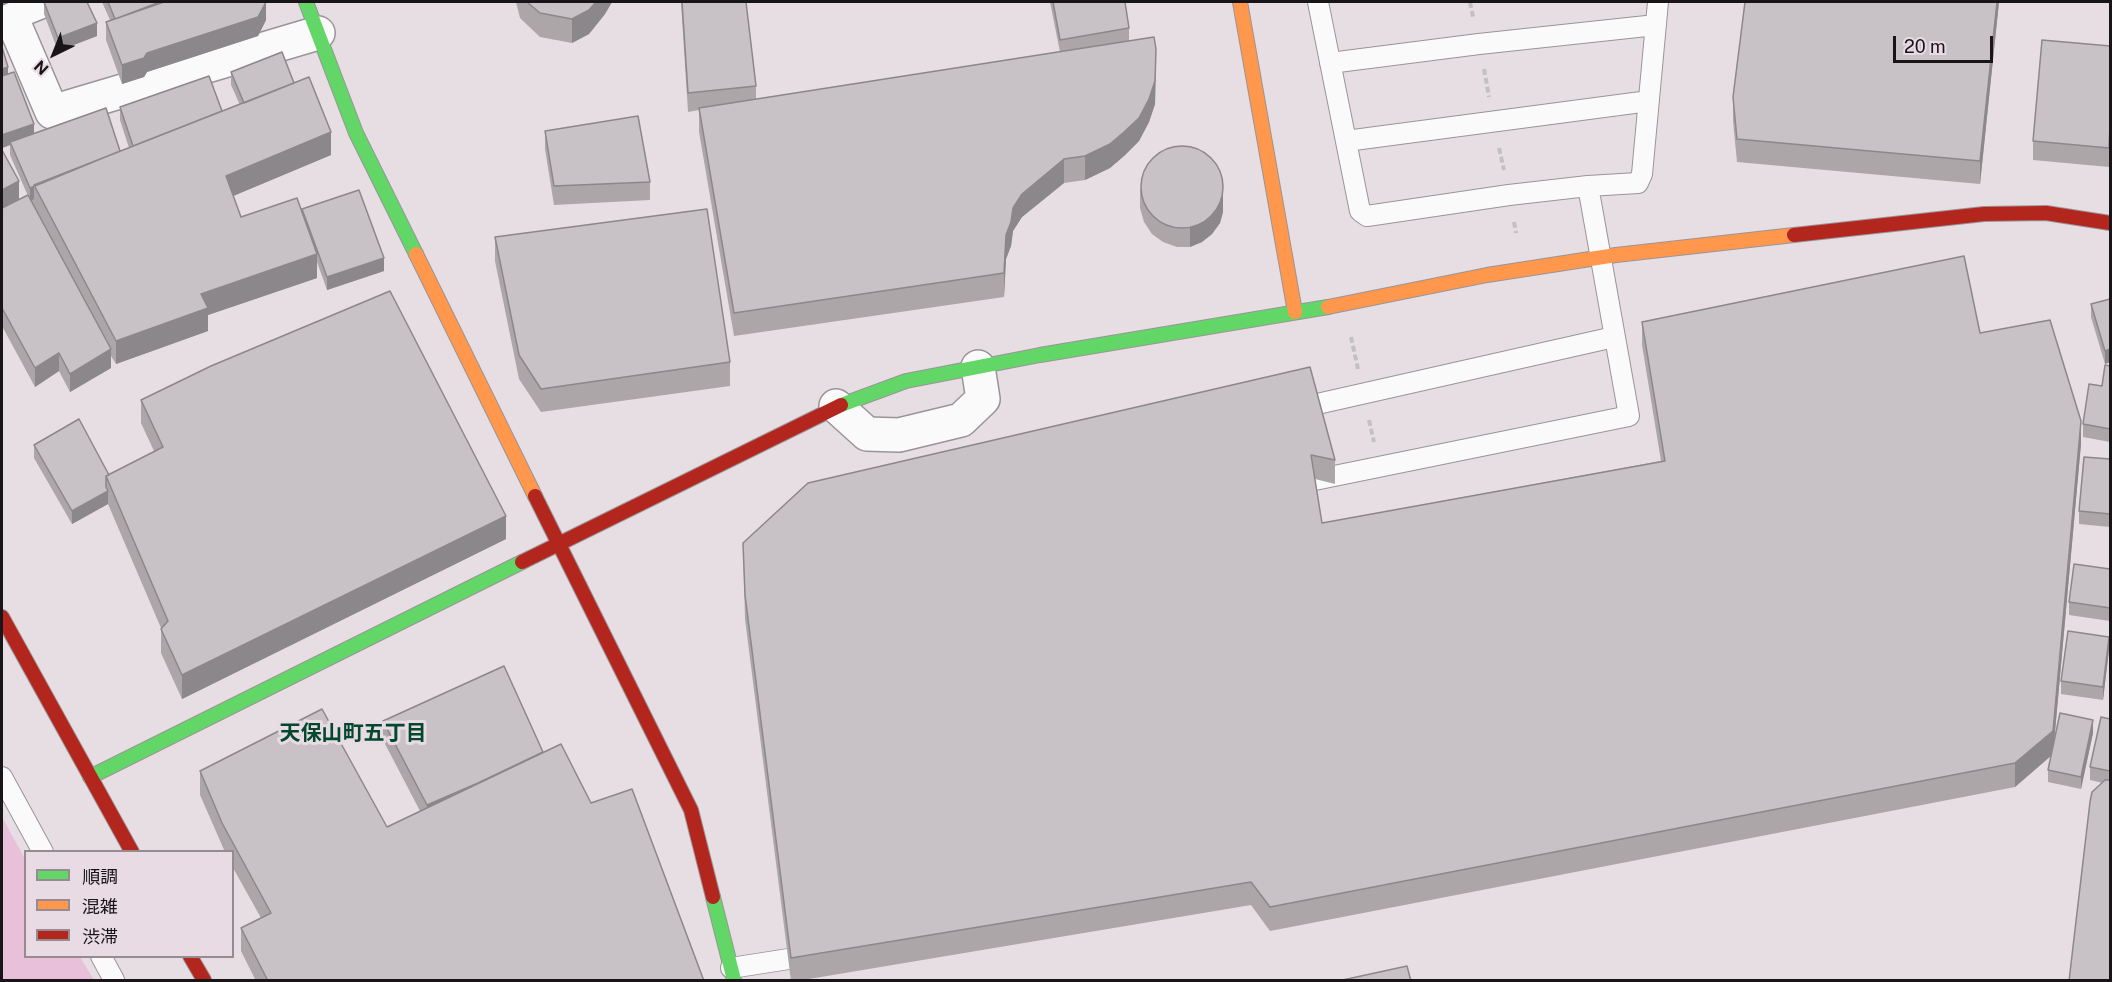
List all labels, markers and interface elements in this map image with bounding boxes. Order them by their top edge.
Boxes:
north arrow [24,24,84,84]
scale bar [1896,24,1996,62]
text: 20 m [1904,36,1946,57]
text: N [30,56,52,79]
district label: 天保山町五丁目 [280,721,426,747]
legend [24,850,234,958]
text: 順調 [82,866,118,887]
text: 混雑 [82,896,118,917]
text: 渋滞 [82,926,118,947]

